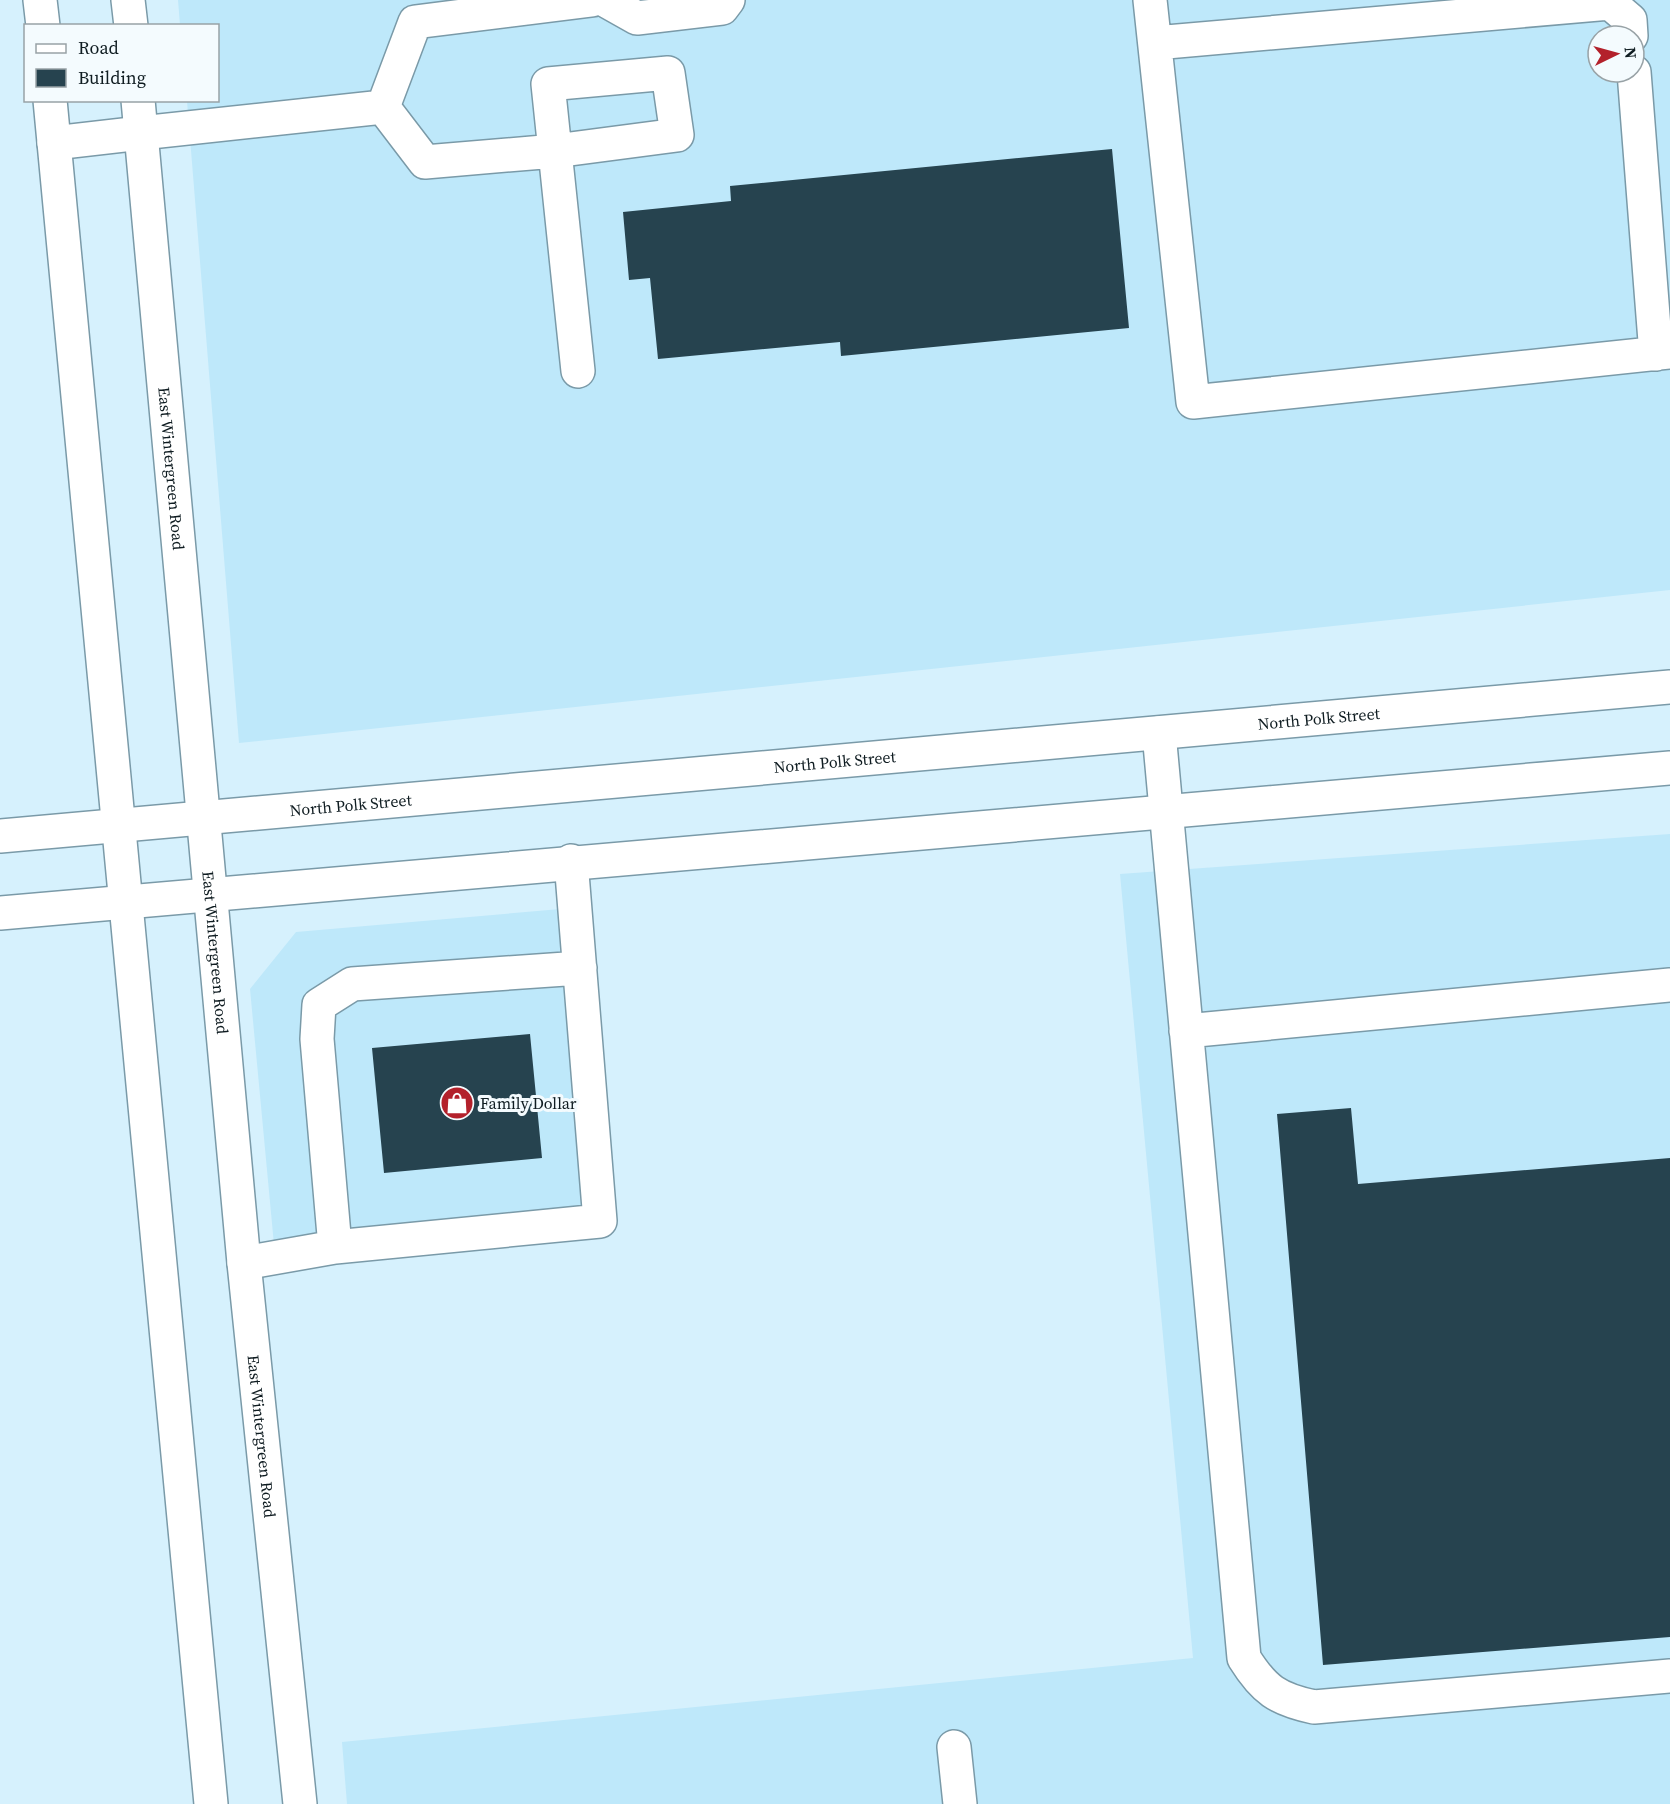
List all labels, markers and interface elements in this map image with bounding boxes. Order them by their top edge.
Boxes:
legend [24,24,219,102]
north arrow [1586,24,1646,84]
text: Road [78,35,119,60]
text: N [1619,46,1642,60]
text: Building [78,65,146,90]
street label: East Wintergreen Road [153,386,190,551]
street label: North Polk Street [1257,702,1382,735]
street label: North Polk Street [773,745,897,778]
street label: North Polk Street [289,788,413,821]
street label: East Wintergreen Road [197,870,234,1035]
shop icon: Family Dollar [439,1085,475,1121]
place label: Family Dollar [480,1092,577,1114]
street label: East Wintergreen Road [243,1354,281,1519]

